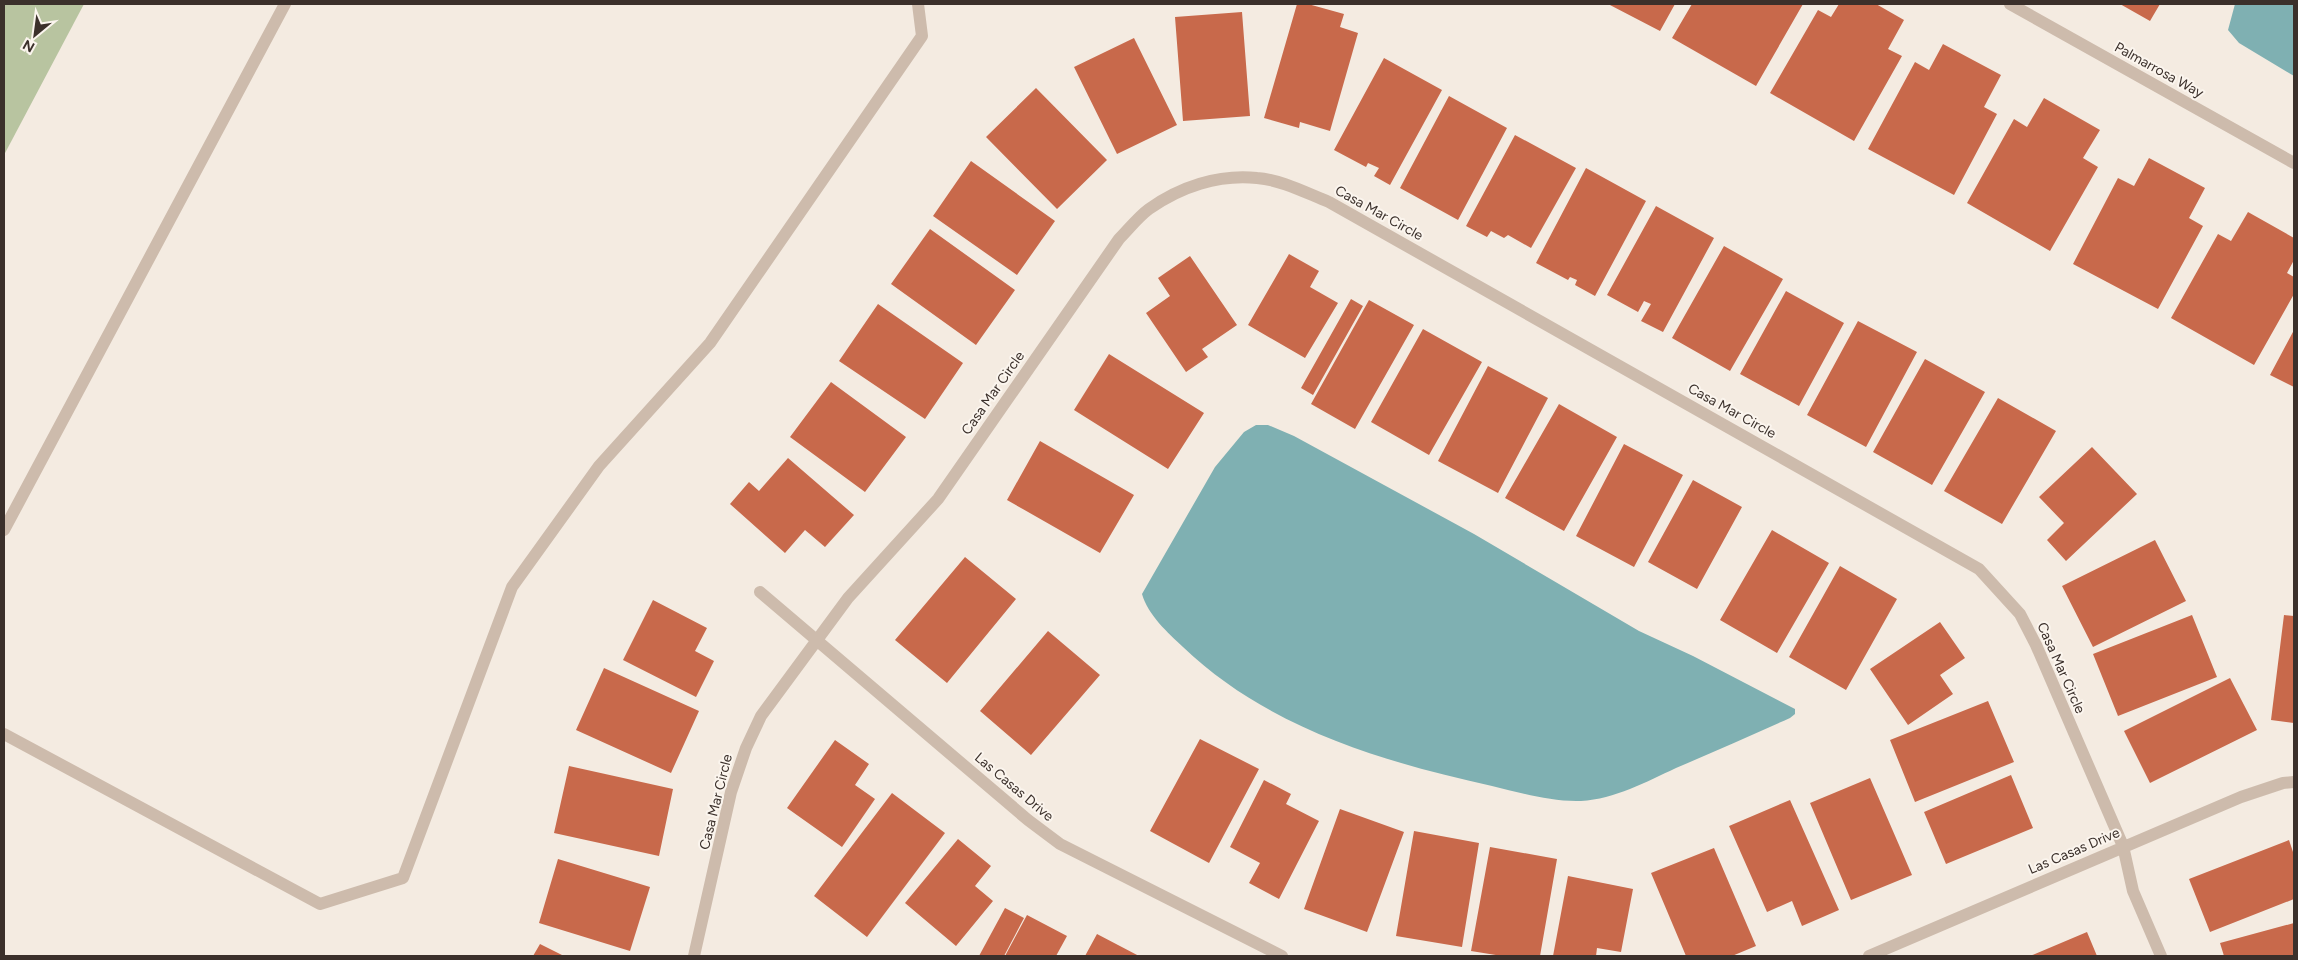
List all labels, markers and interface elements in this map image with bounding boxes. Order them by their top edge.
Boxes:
north arrow [10,10,60,60]
text: N [20,36,38,56]
street label: Palmarrosa Way [2111,39,2207,102]
street label: Casa Mar Circle [1332,182,1426,244]
street label: Casa Mar Circle [958,348,1028,438]
street label: Casa Mar Circle [1685,380,1779,442]
street label: Casa Mar Circle [2033,620,2089,716]
street label: Las Casas Drive [971,749,1057,825]
street label: Casa Mar Circle [696,752,736,852]
street label: Las Casas Drive [2026,824,2123,878]

